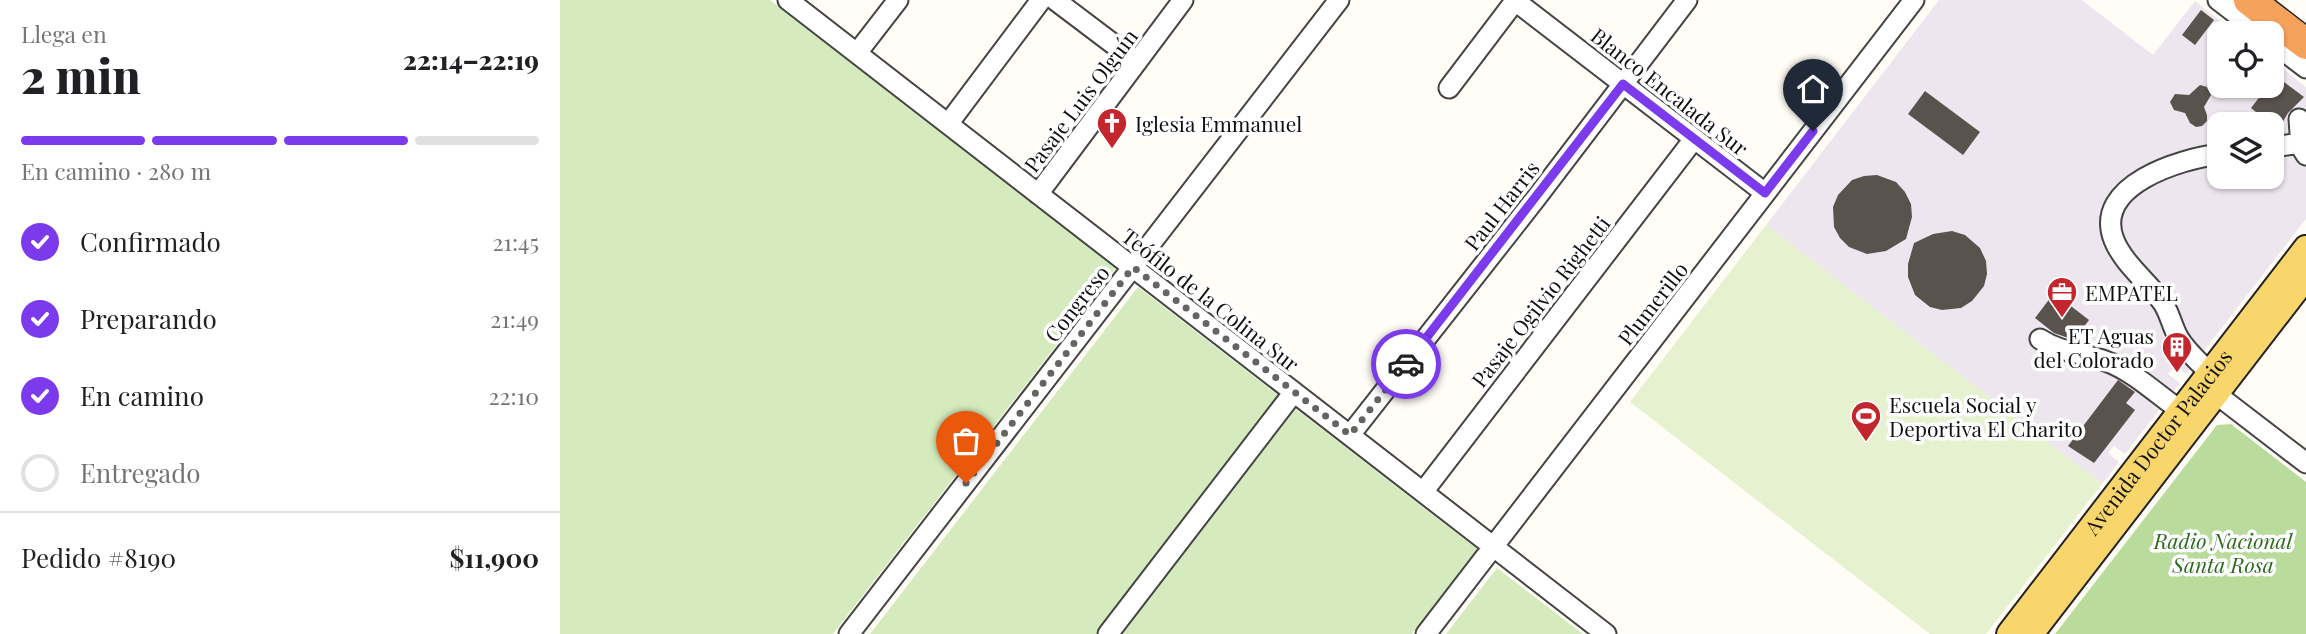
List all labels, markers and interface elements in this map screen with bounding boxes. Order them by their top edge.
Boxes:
text: Llega en [21,18,107,49]
street label: Blanco Encalada Sur [1586,21,1755,161]
map controls [2207,21,2284,189]
button: locate [2207,21,2284,98]
street label: Pasaje Luis Olguín [1017,22,1143,177]
text: 22:14–22:19 [403,42,539,77]
text: 2 min [21,44,141,106]
pin [1783,59,1843,131]
icon: home [1794,70,1832,108]
church icon: Iglesia Emmanuel [1095,106,1129,150]
place label: Iglesia Emmanuel [1135,109,1302,137]
button: layers [2207,112,2284,189]
street label: Paul Harris [1457,154,1545,256]
text: En camino · 280 m [21,155,211,186]
street label: Pasaje Ogilvio Righetti [1464,210,1616,392]
street label: Teófilo de la Colina Sur [1117,221,1306,377]
icon: check [21,223,59,261]
text: Confirmado [80,224,221,259]
text: 21:45 [492,226,539,257]
street label: Plumerillo [1611,256,1693,350]
street label: Congreso [1037,259,1115,347]
office icon: EMPATEL [2045,275,2079,319]
place label: EMPATEL [2085,278,2178,306]
icon: check [21,300,59,338]
text: Preparando [80,301,217,336]
text: 21:49 [490,303,539,334]
place label: ET Aguas del Colorado [2033,321,2154,373]
courier [1371,329,1441,399]
building icon: ET Aguas del Colorado [2160,330,2194,374]
street label: Avenida Doctor Palacios [2076,343,2237,541]
icon: car [1387,345,1425,383]
icon: check [21,377,59,415]
text: En camino [80,378,204,413]
text: 22:10 [489,380,539,411]
place label: Escuela Social y Deportiva El Charito [1889,390,2083,442]
sports icon: Escuela Social y Deportiva El Charito [1849,399,1883,443]
pin [936,411,996,483]
icon: bag [947,422,985,460]
text: Entregado [80,455,201,490]
park label: Radio Nacional Santa Rosa [2153,526,2294,578]
text: Pedido #8190 [21,540,176,575]
text: $11,900 [449,540,539,575]

